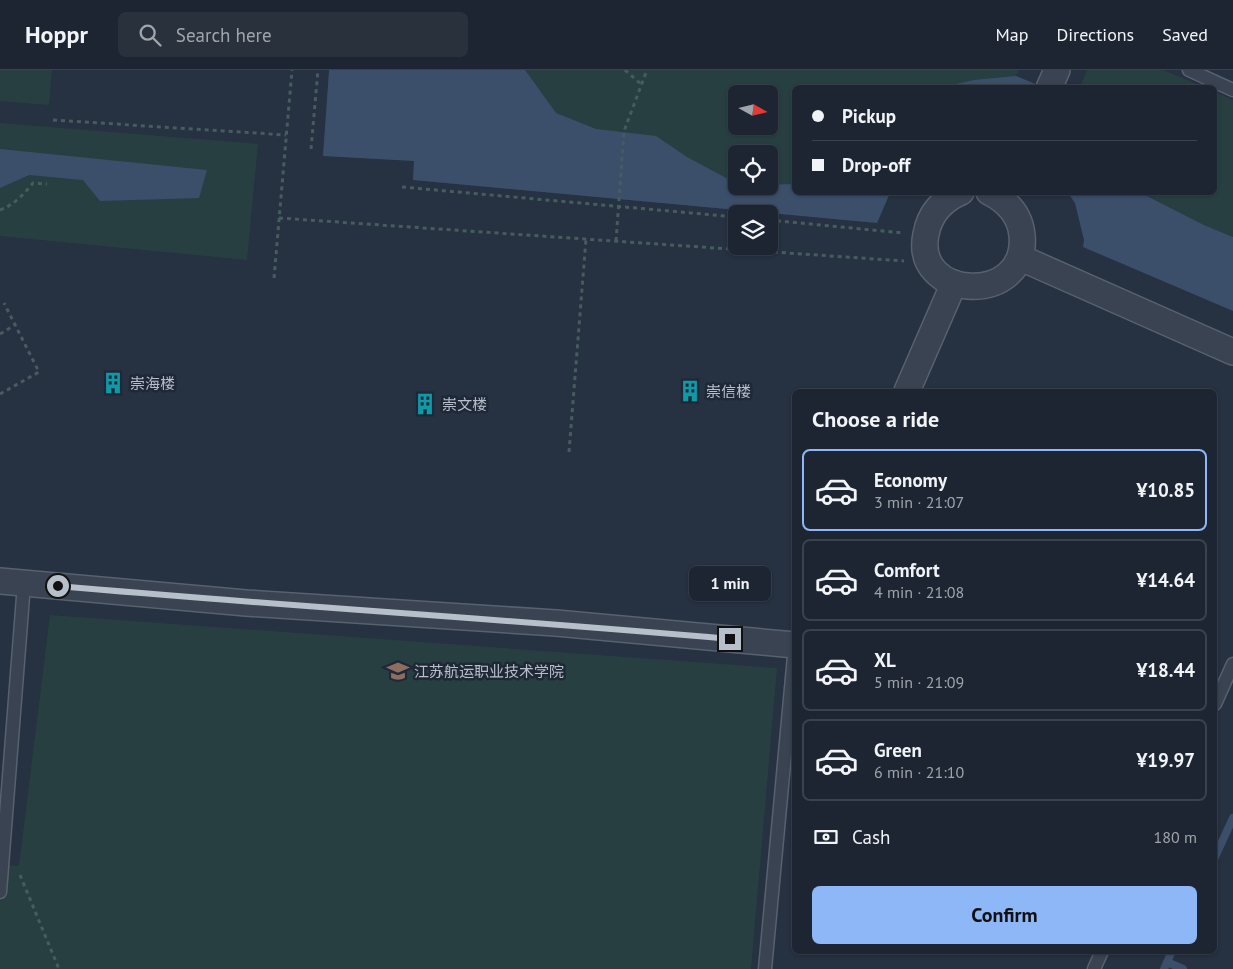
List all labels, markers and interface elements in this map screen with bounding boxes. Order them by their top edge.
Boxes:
search box [118,12,468,57]
text: Hoppr [25,19,88,50]
icon: search [136,21,164,49]
text: Search here [176,23,272,47]
text: Map [996,23,1028,46]
text: Directions [1056,23,1134,46]
text: Saved [1162,23,1208,46]
north arrow [728,85,778,135]
map controls [728,85,778,255]
text: Pickup [842,104,896,128]
button: locate [728,145,778,195]
text: Drop-off [842,153,910,177]
button: layers [728,205,778,255]
building icon: 崇海楼 [100,370,126,396]
place label: 崇海楼 [130,374,175,393]
building icon: 崇信楼 [677,378,703,404]
place label: 崇信楼 [706,382,751,401]
building icon: 崇文楼 [412,391,438,417]
place label: 崇文楼 [442,395,487,414]
text: Choose a ride [812,405,939,433]
icon: car [814,468,859,513]
text: Economy [874,468,947,492]
text: ¥10.85 [1136,478,1195,502]
text: 3 min · 21:07 [874,492,964,512]
icon: car [814,558,859,603]
text: Comfort [874,558,940,582]
callout: 1 min [689,566,771,602]
text: ¥14.64 [1136,568,1195,592]
text: 1 min [710,573,750,593]
route start [47,575,69,597]
text: 4 min · 21:08 [874,582,964,602]
route end [719,628,741,650]
icon: car [814,648,859,693]
text: XL [874,648,896,672]
school or university icon: 江苏航运职业技术学院 [385,658,411,684]
text: ¥18.44 [1136,658,1195,682]
place label: 江苏航运职业技术学院 [414,662,564,681]
text: 5 min · 21:09 [874,672,964,692]
icon: car [814,738,859,783]
text: Green [874,738,922,762]
text: ¥19.97 [1136,748,1195,772]
text: 6 min · 21:10 [874,762,964,782]
icon: cash [812,823,840,851]
text: Cash [852,825,890,849]
text: 180 m [1154,827,1197,847]
button: Confirm [812,886,1197,944]

